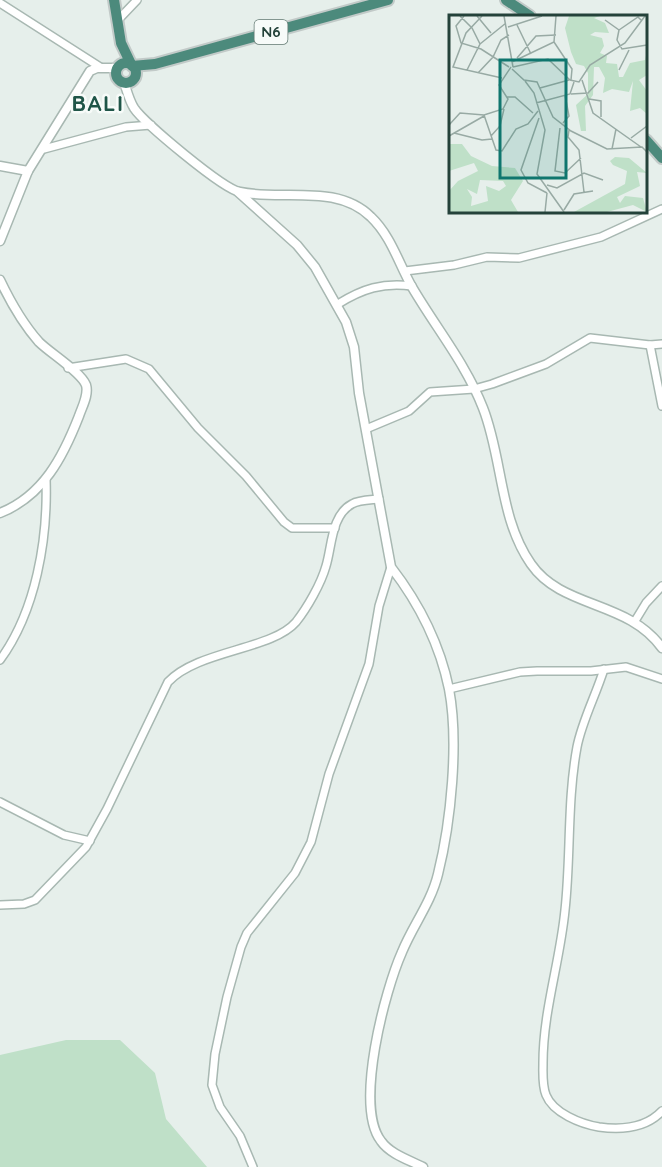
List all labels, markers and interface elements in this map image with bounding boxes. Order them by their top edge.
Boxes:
inset map [449,15,647,213]
road number: N6 [254,20,288,44]
district label: BALI [72,89,124,117]

